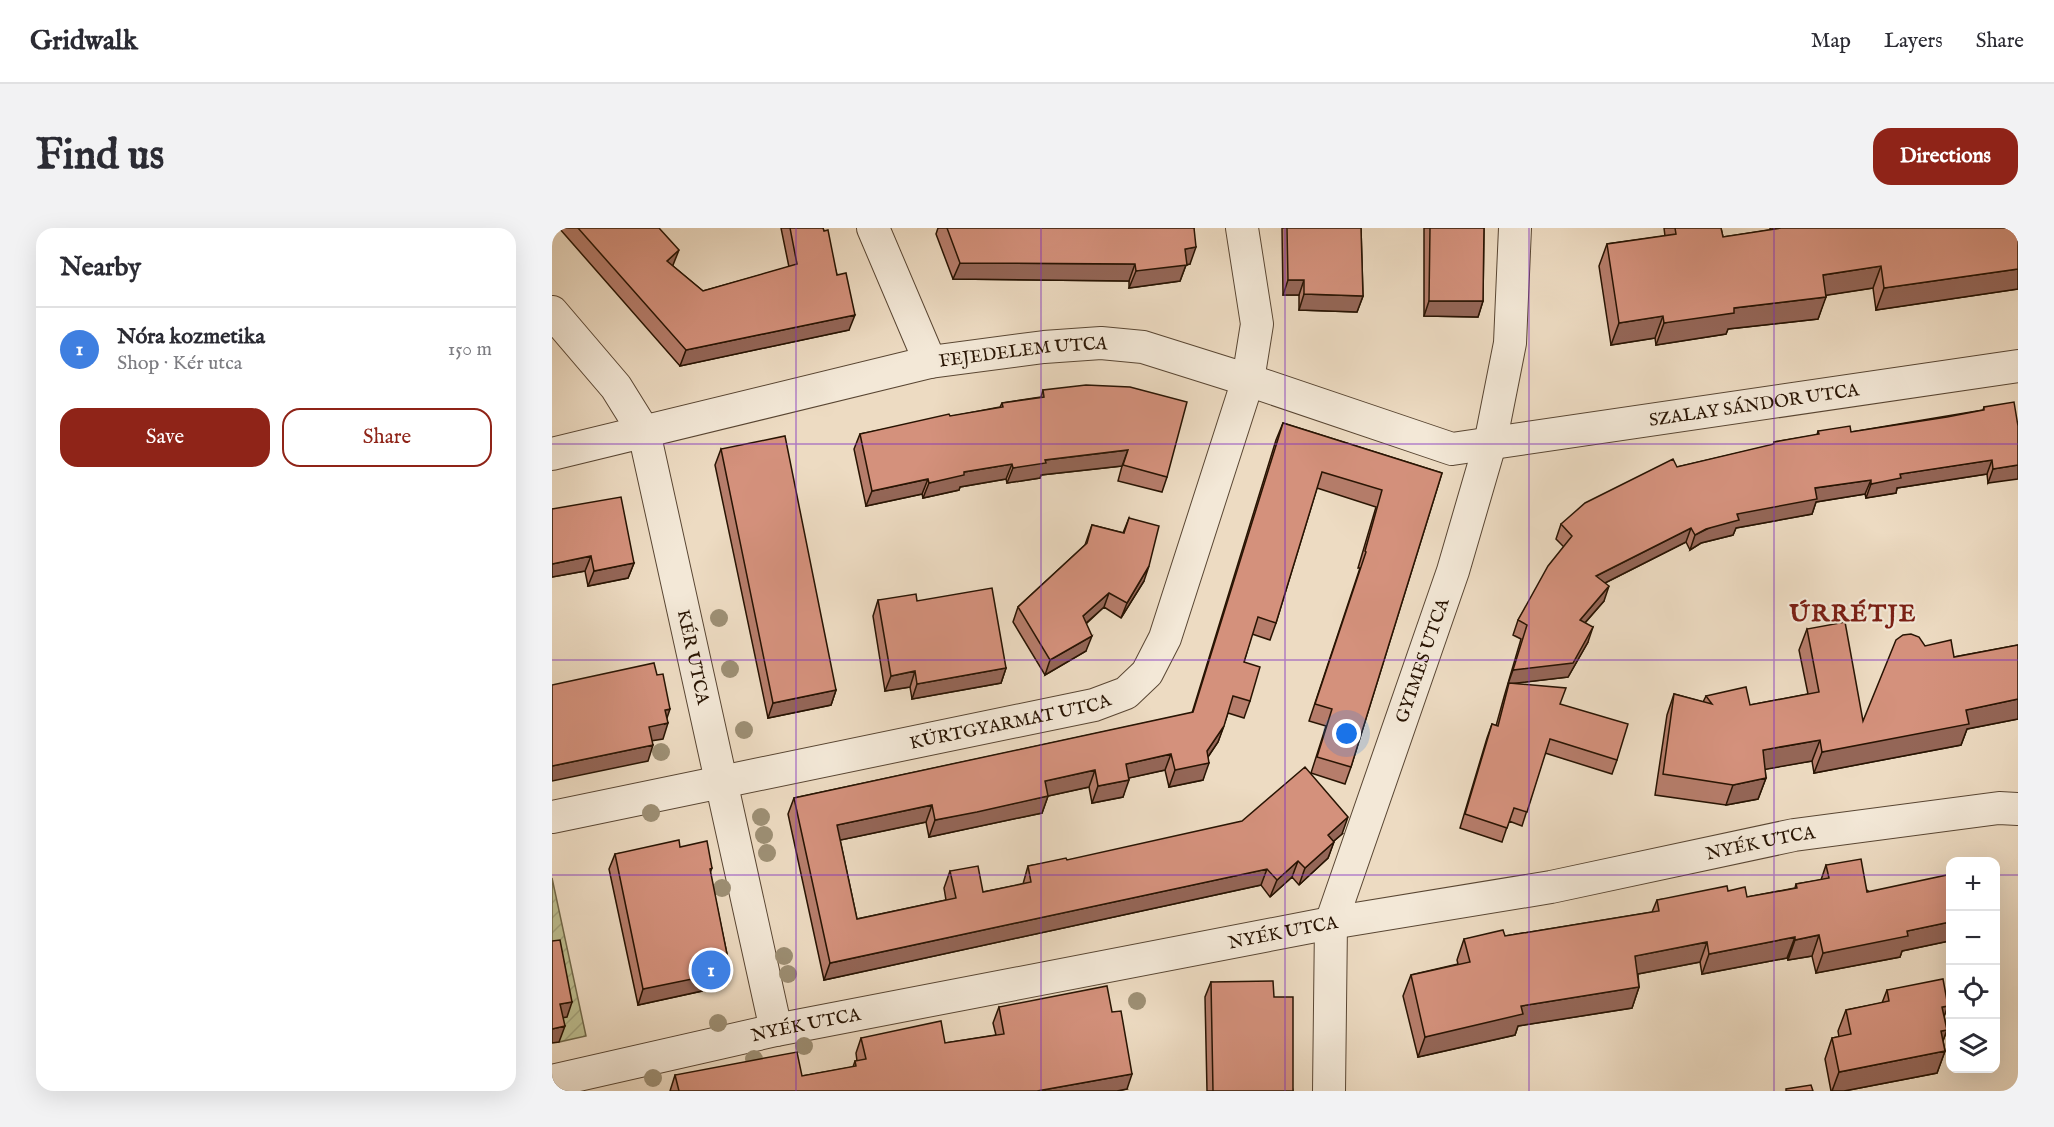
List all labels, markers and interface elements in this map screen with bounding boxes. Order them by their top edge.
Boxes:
text: Gridwalk [30,24,138,59]
text: Map [1811,28,1851,55]
text: Layers [1884,28,1943,55]
text: Share [1976,28,2024,55]
button: Directions [1873,128,2018,185]
text: Find us [36,130,164,183]
text: Nearby [60,251,141,284]
text: Nóra kozmetika [117,323,265,351]
street label: FEJEDELEM UTCA [938,332,1110,374]
text: 1 [76,337,83,362]
text: 150 m [448,337,492,362]
text: Shop · Kér utca [117,351,242,376]
street label: SZALAY SÁNDOR UTCA [1648,379,1862,433]
button: Save [60,408,270,467]
button: Share [282,408,492,467]
street label: GYIMES UTCA [1391,595,1456,726]
district label: ÚRRÉTJE [1788,599,1917,630]
street label: KÉR UTCA [671,608,714,708]
street label: KÜRTGYARMAT UTCA [908,689,1115,756]
your location [1332,719,1361,748]
street label: NYÉK UTCA [1704,822,1818,867]
map controls [1946,857,2000,1073]
button: + [1946,857,2000,911]
button: − [1946,911,2000,965]
street label: NYÉK UTCA [1226,912,1340,956]
pin: 1 [692,948,730,992]
button: locate [1946,965,2000,1019]
street label: NYÉK UTCA [749,1004,864,1048]
button: layers [1946,1019,2000,1073]

